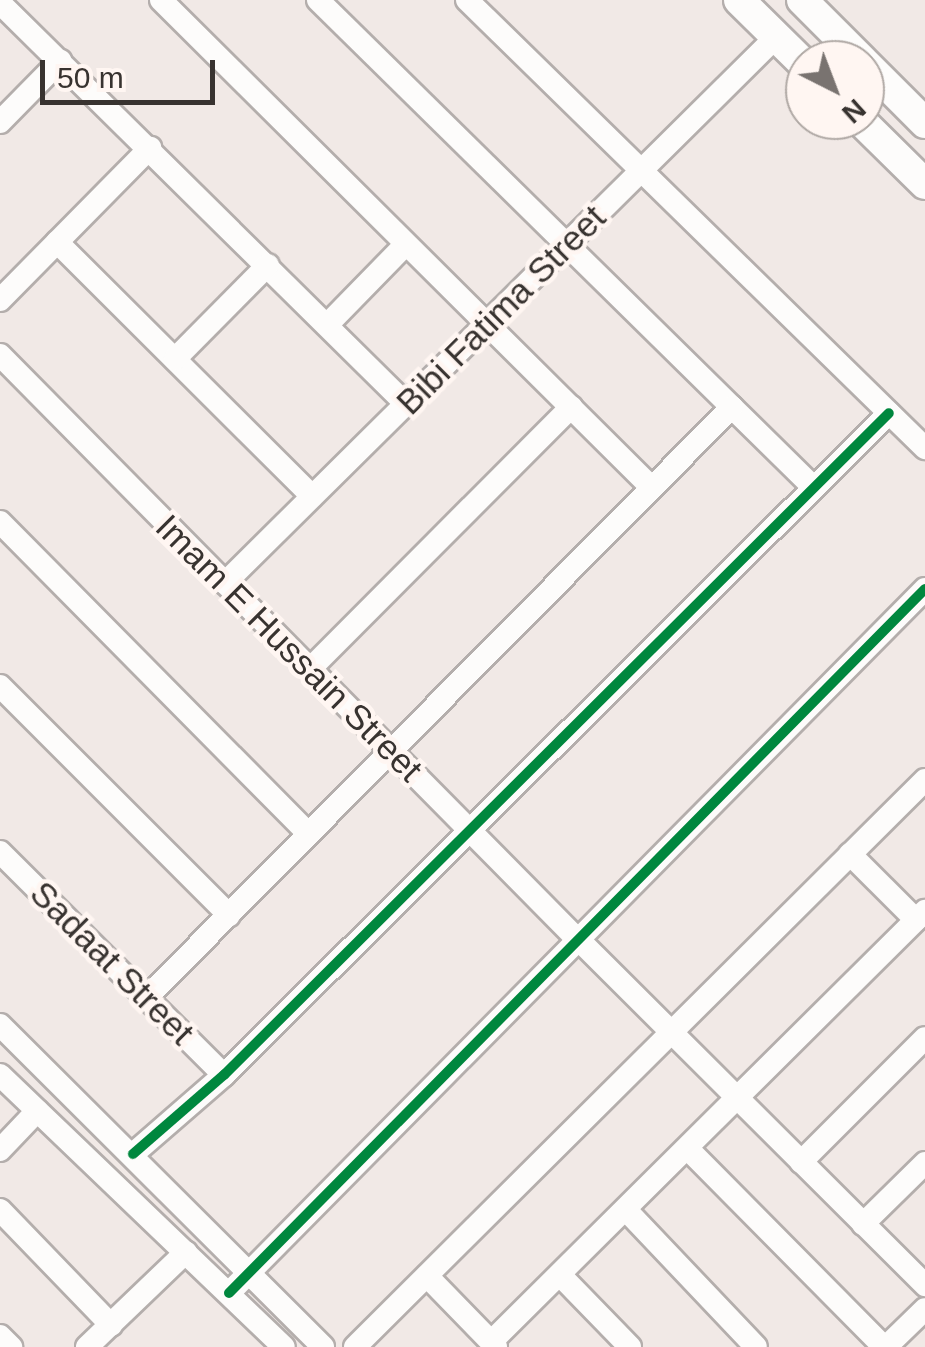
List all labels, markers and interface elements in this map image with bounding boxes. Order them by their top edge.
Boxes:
scale bar [45,40,220,102]
north arrow [785,40,885,140]
text: 50 m [57,61,124,94]
text: N [836,93,872,129]
street label: Bibi Fatima Street [388,197,614,423]
street label: Imam E Hussain Street [147,506,431,790]
street label: Sadaat Street [21,872,203,1054]

